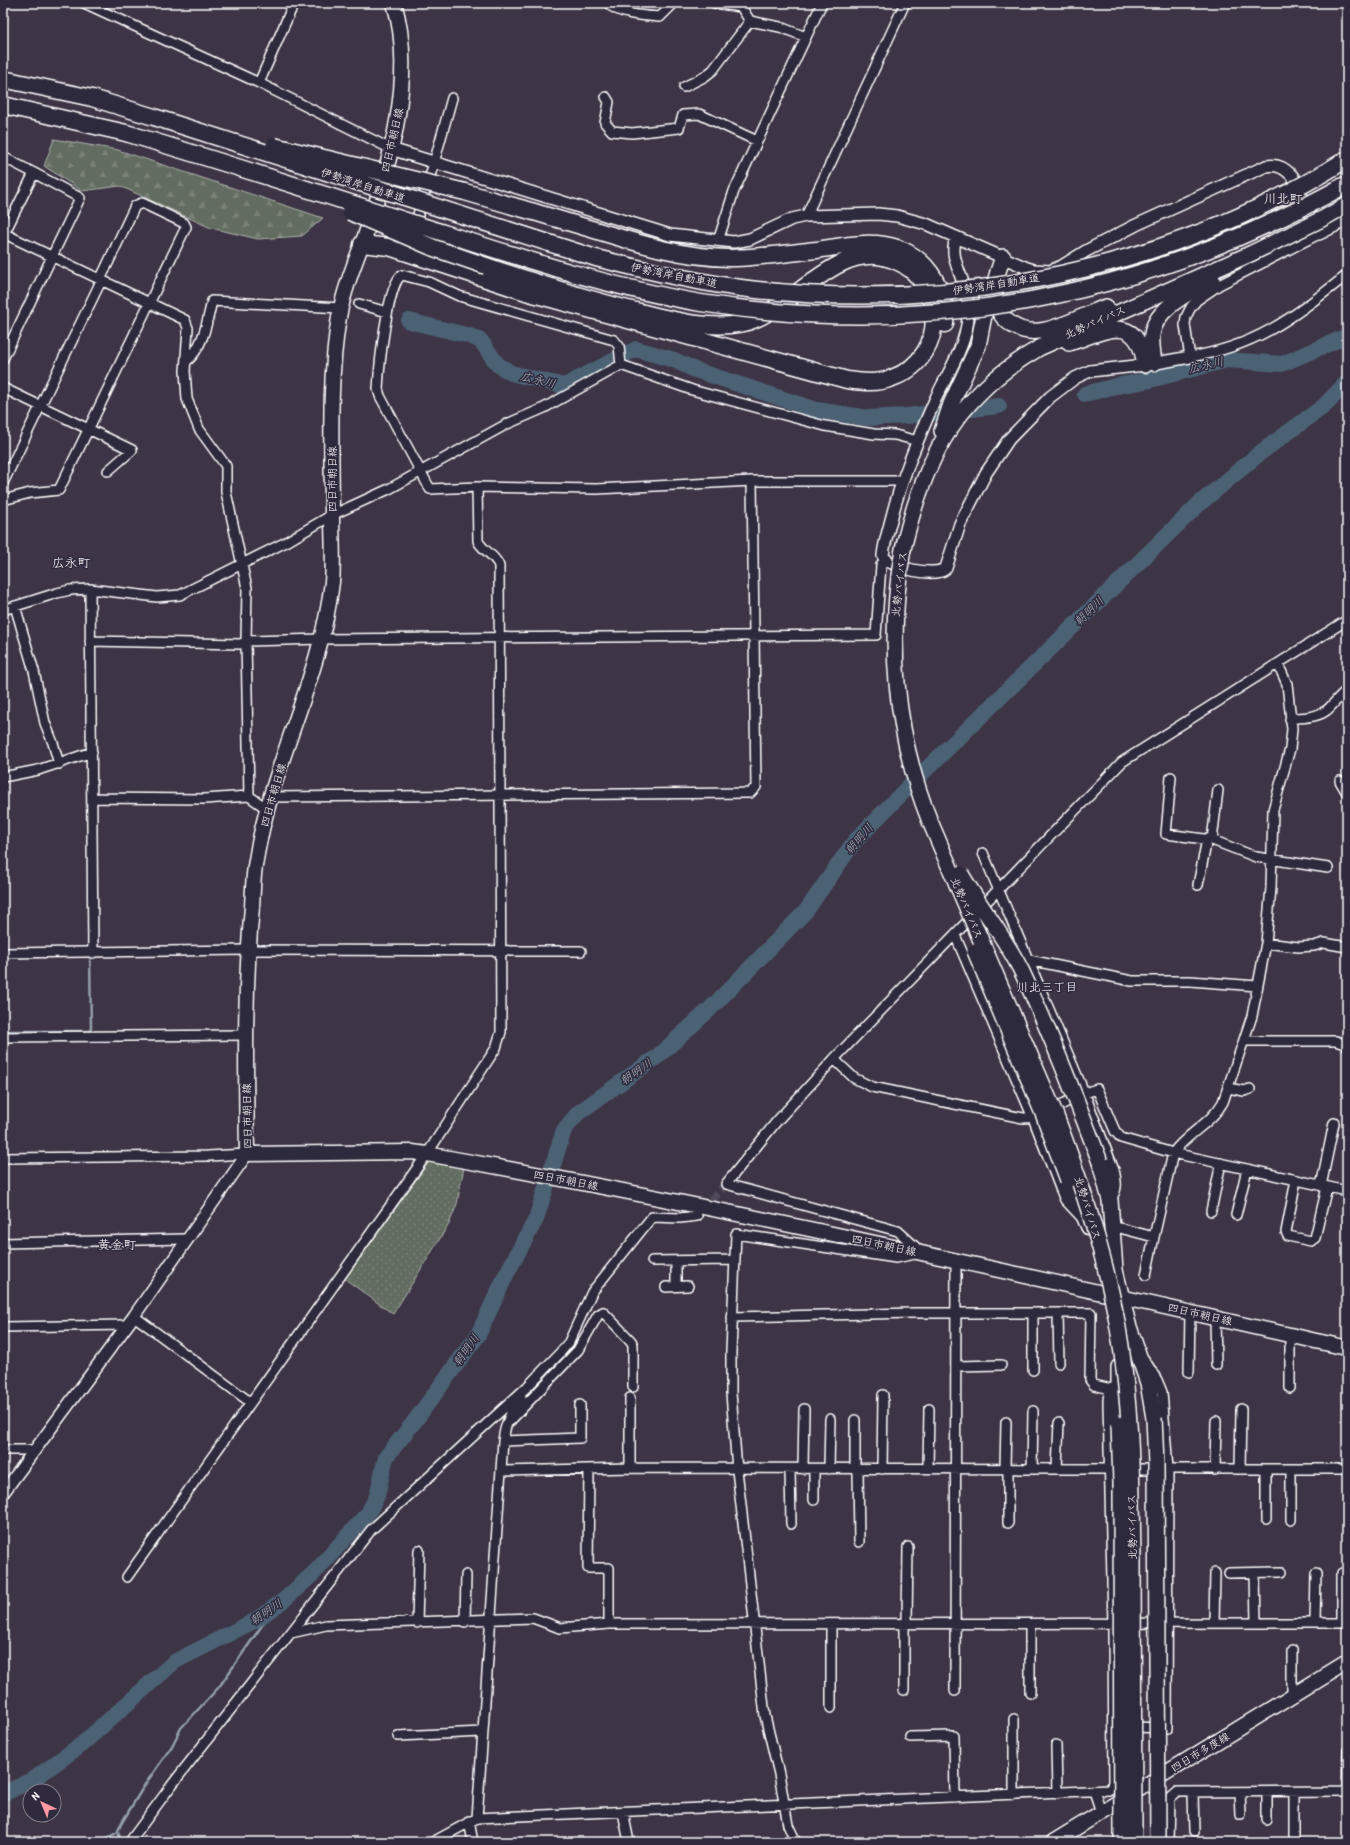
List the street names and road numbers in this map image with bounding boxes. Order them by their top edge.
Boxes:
street label: 四日市朝日線 [378,106,406,174]
street label: 伊勢湾岸自動車道 [319,165,407,205]
street label: 伊勢湾岸自動車道 [629,260,719,290]
street label: 伊勢湾岸自動車道 [951,270,1041,298]
street label: 北勢バイパス [1062,302,1128,342]
street label: 四日市朝日線 [325,446,339,512]
street label: 北勢バイパス [888,551,910,617]
street label: 四日市朝日線 [257,761,289,829]
street label: 北勢バイパス [948,875,986,941]
street label: 四日市朝日線 [239,1083,255,1149]
street label: 四日市朝日線 [532,1167,600,1193]
street label: 北勢バイパス [1072,1174,1104,1242]
street label: 四日市朝日線 [850,1231,918,1259]
street label: 四日市朝日線 [1166,1300,1234,1328]
street label: 北勢バイパス [1124,1494,1140,1560]
street label: 四日市多度線 [1168,1729,1232,1775]

